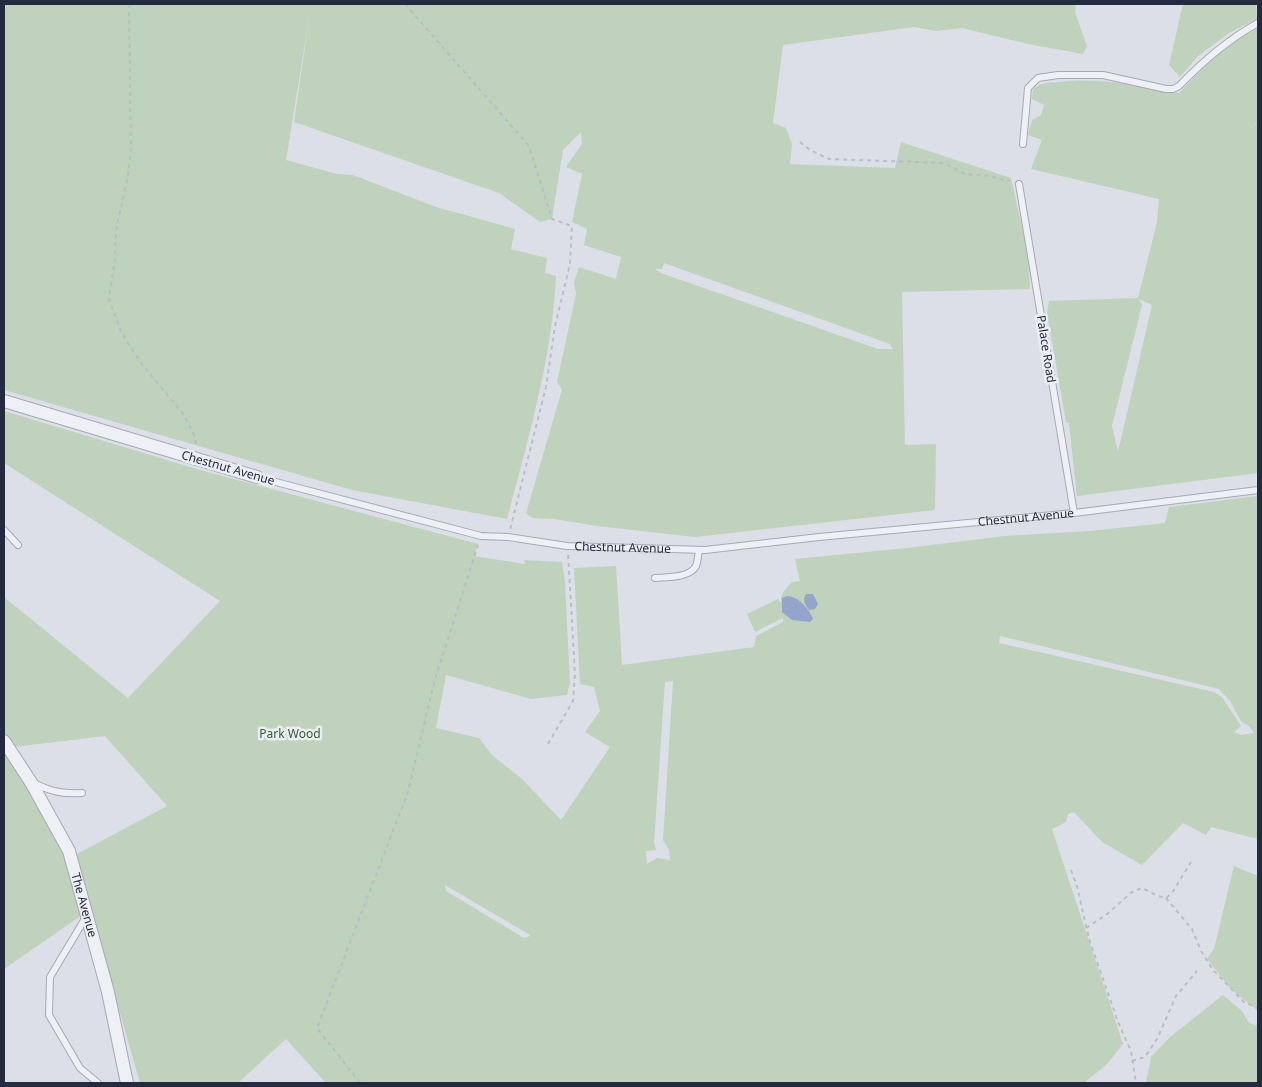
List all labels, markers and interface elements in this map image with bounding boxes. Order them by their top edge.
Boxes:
street label: Palace Road [1033,314,1060,384]
street label: Chestnut Avenue [180,446,277,489]
street label: Chestnut Avenue [977,504,1075,530]
street label: Chestnut Avenue [574,537,671,557]
park label: Park Wood [259,725,321,742]
street label: The Avenue [67,871,102,939]

